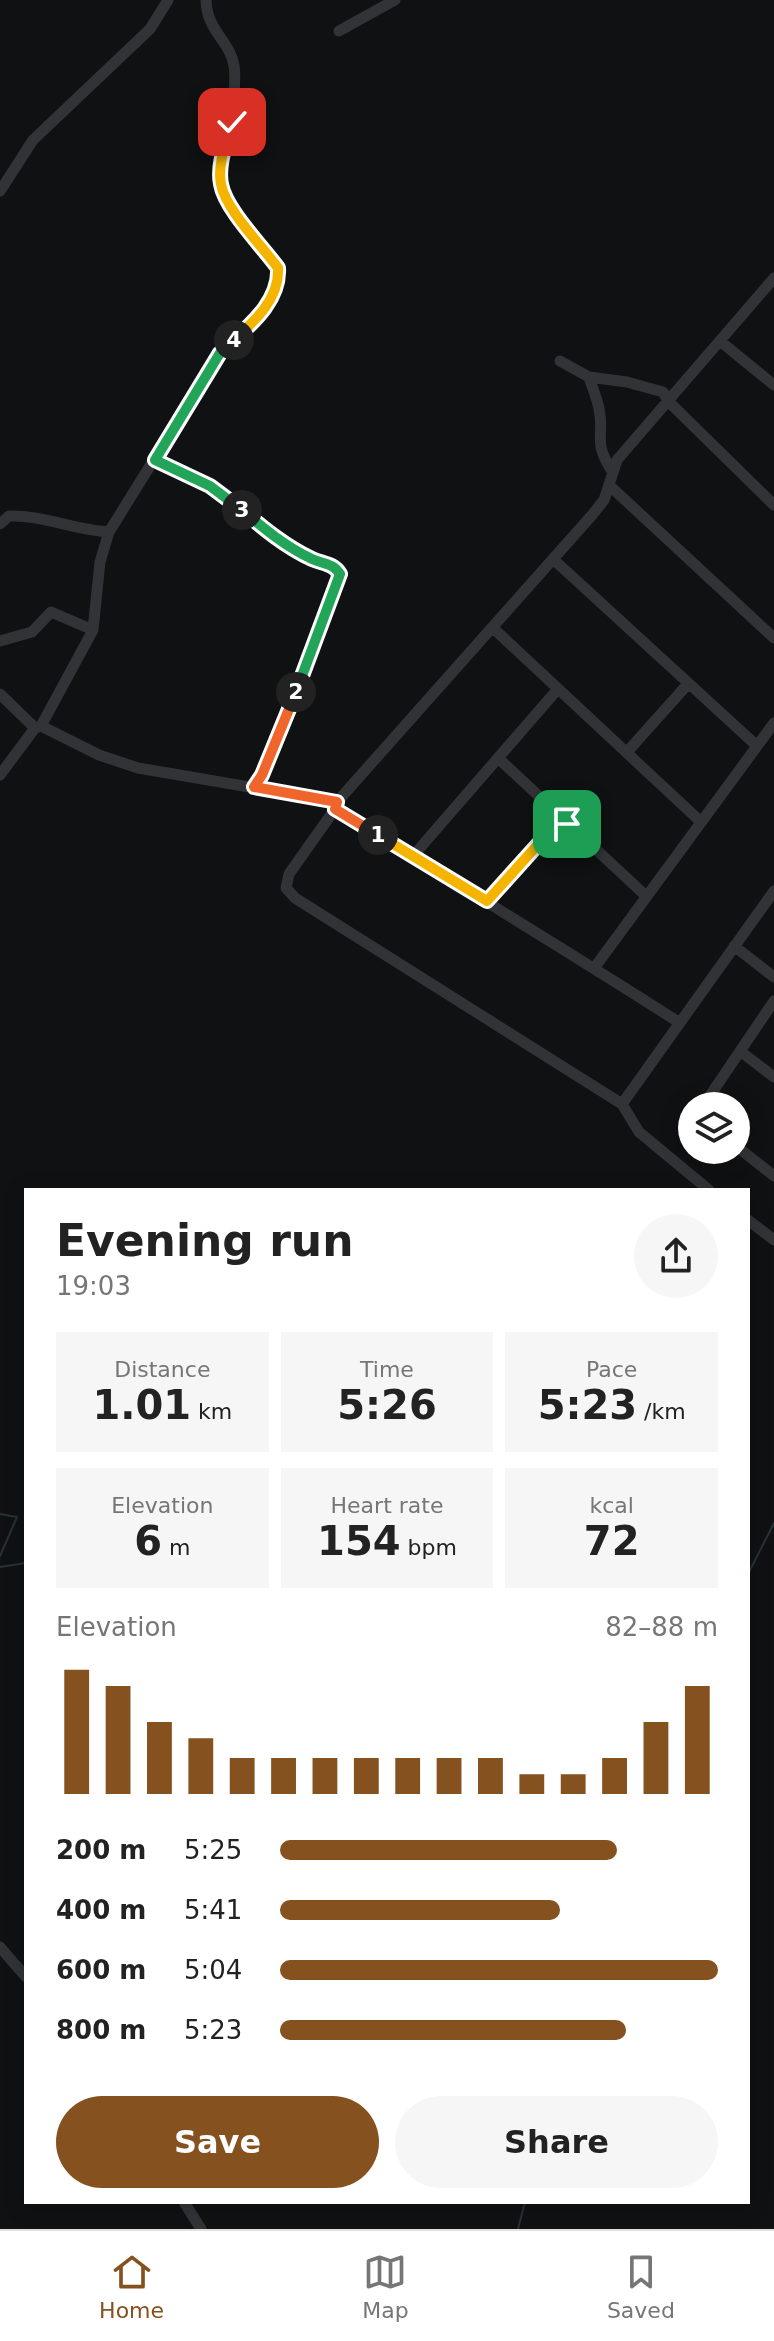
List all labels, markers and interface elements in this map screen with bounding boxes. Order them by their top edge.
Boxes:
pin [198,88,266,156]
icon: check [210,100,254,144]
pin: 4 [214,320,254,360]
text: 4 [226,327,242,352]
pin: 3 [222,490,262,530]
text: 3 [234,497,250,522]
pin: 2 [276,672,316,712]
text: 2 [288,679,304,704]
pin [533,790,601,858]
icon: arrive [545,802,589,846]
pin: 1 [358,815,398,855]
text: 1 [370,822,386,847]
map controls [678,1092,750,1164]
button: layers [678,1092,750,1164]
button: share [634,1214,718,1298]
text: Evening run [56,1215,353,1266]
text: 19:03 [56,1271,131,1301]
text: Distance [114,1357,210,1382]
text: Time [360,1357,414,1382]
text: Pace [586,1357,637,1382]
text: 1.01 [92,1382,191,1428]
text: 5:26 [337,1382,437,1428]
text: 5:23 [538,1382,637,1428]
text: km [191,1399,232,1424]
text: /km [637,1399,686,1424]
text: Elevation [111,1493,213,1518]
text: Heart rate [331,1493,443,1518]
text: kcal [589,1493,634,1518]
text: 6 [134,1518,162,1564]
text: 154 [317,1518,401,1564]
text: 72 [584,1518,640,1564]
text: m [162,1535,190,1560]
text: bpm [401,1535,457,1560]
text: Elevation [56,1612,177,1642]
text: 82–88 m [605,1612,718,1642]
text: 200 m [56,1835,146,1865]
text: 5:25 [184,1835,242,1865]
text: 400 m [56,1895,146,1925]
text: 5:41 [184,1895,242,1925]
text: 600 m [56,1955,146,1985]
text: 5:04 [184,1955,242,1985]
text: 800 m [56,2015,146,2045]
text: 5:23 [184,2015,242,2045]
button: Save [56,2096,379,2188]
button: Share [395,2096,718,2188]
tab: Home [99,2250,164,2323]
tab: Map [362,2250,409,2323]
tab: Saved [607,2250,675,2323]

